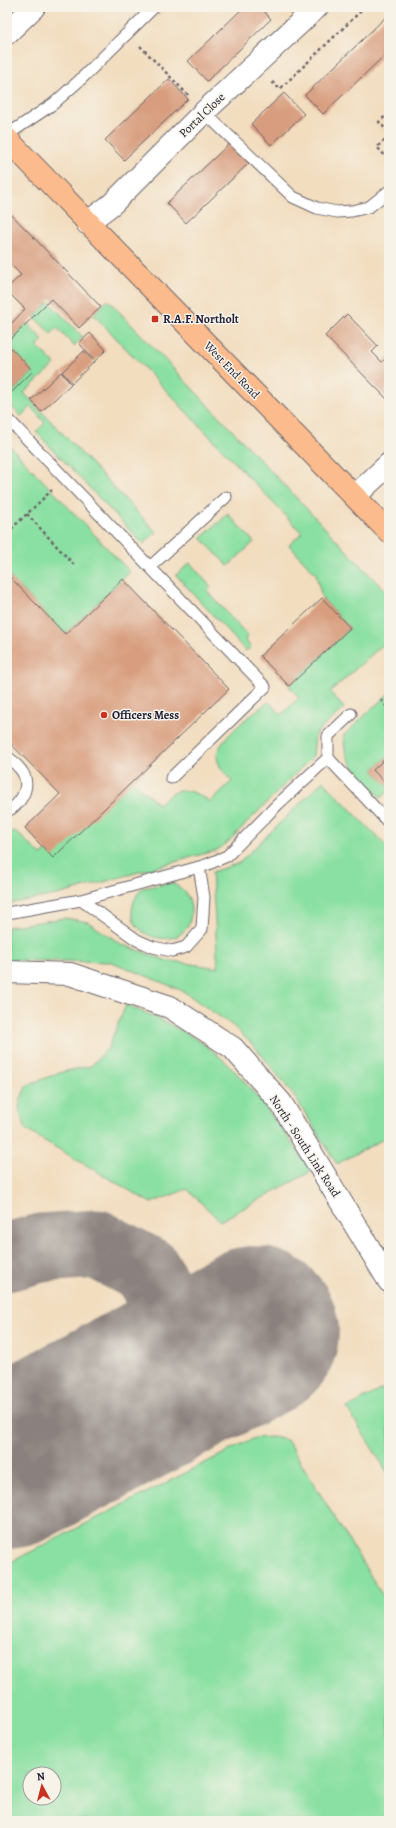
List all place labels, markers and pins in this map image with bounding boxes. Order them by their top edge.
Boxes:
place label: R.A.F. Northolt [163,311,239,327]
marker: R.A.F. Northolt [150,314,160,324]
place label: Officers Mess [112,707,179,723]
marker: Officers Mess [99,710,109,720]

